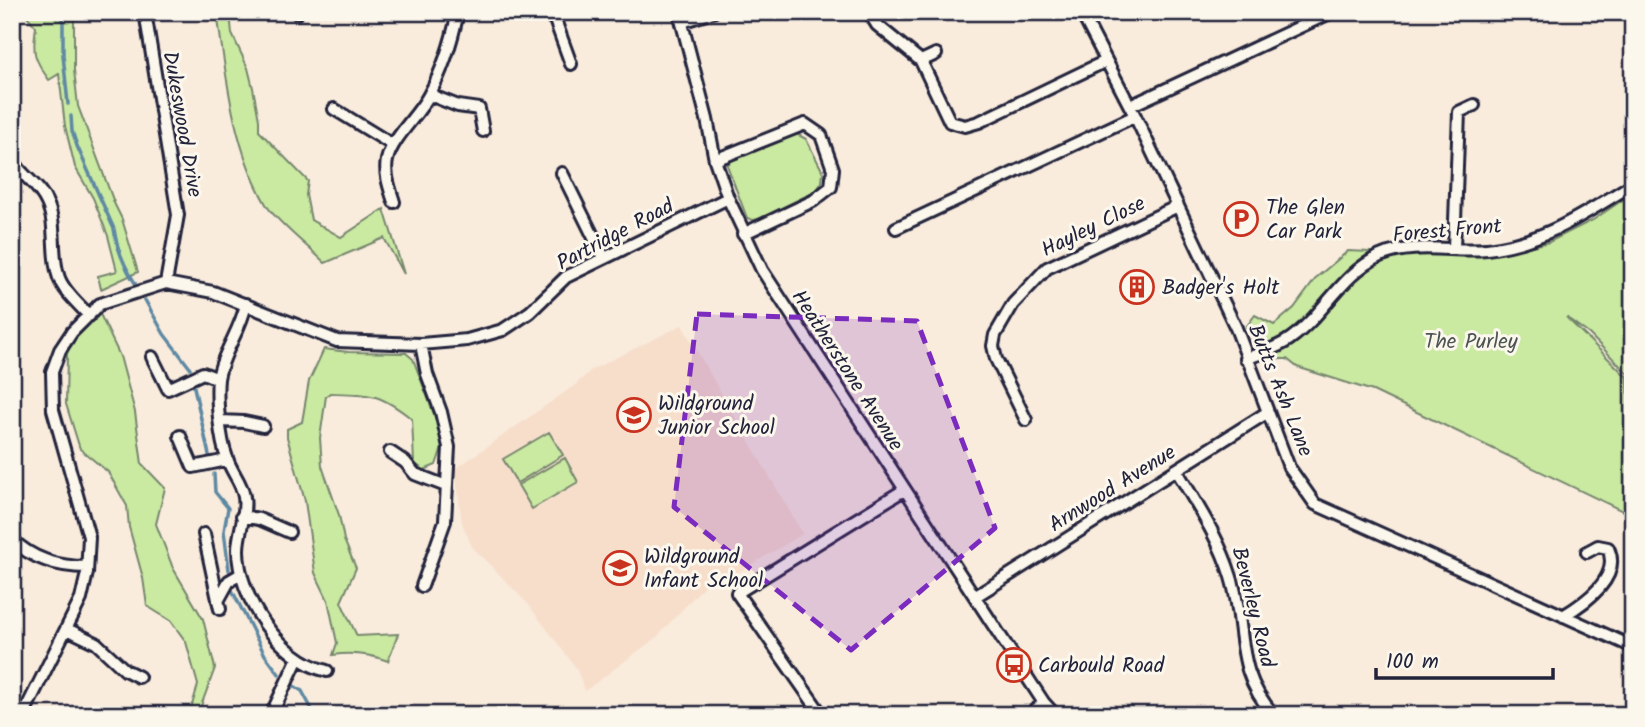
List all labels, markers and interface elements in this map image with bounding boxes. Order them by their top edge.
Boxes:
street label: Dukeswood Drive [152,49,211,200]
street label: Hayley Close [1036,188,1152,267]
street label: Partridge Road [551,190,681,280]
place label: The Glen Car Park [1266,192,1345,249]
parking icon: The Glen Car Park [1222,200,1260,238]
street label: Forest Front [1391,210,1504,253]
building icon: Badger's Holt [1118,268,1156,306]
place label: Badger's Holt [1162,272,1280,305]
street label: Heatherstone Avenue [782,284,912,459]
street label: Butts Ash Lane [1238,319,1321,462]
park label: The Purley [1424,326,1518,359]
place label: Wildground Junior School [658,388,775,445]
school or university icon: Wildground Junior School [615,396,653,434]
street label: Arnwood Avenue [1043,437,1183,542]
place label: Wildground Infant School [644,541,763,598]
street label: Beverley Road [1222,544,1284,672]
school or university icon: Wildground Infant School [601,549,639,587]
scale bar [1376,636,1552,680]
bus stop icon: Carbould Road [995,646,1033,684]
text: 100 m [1386,646,1439,679]
place label: Carbould Road [1038,650,1165,683]

